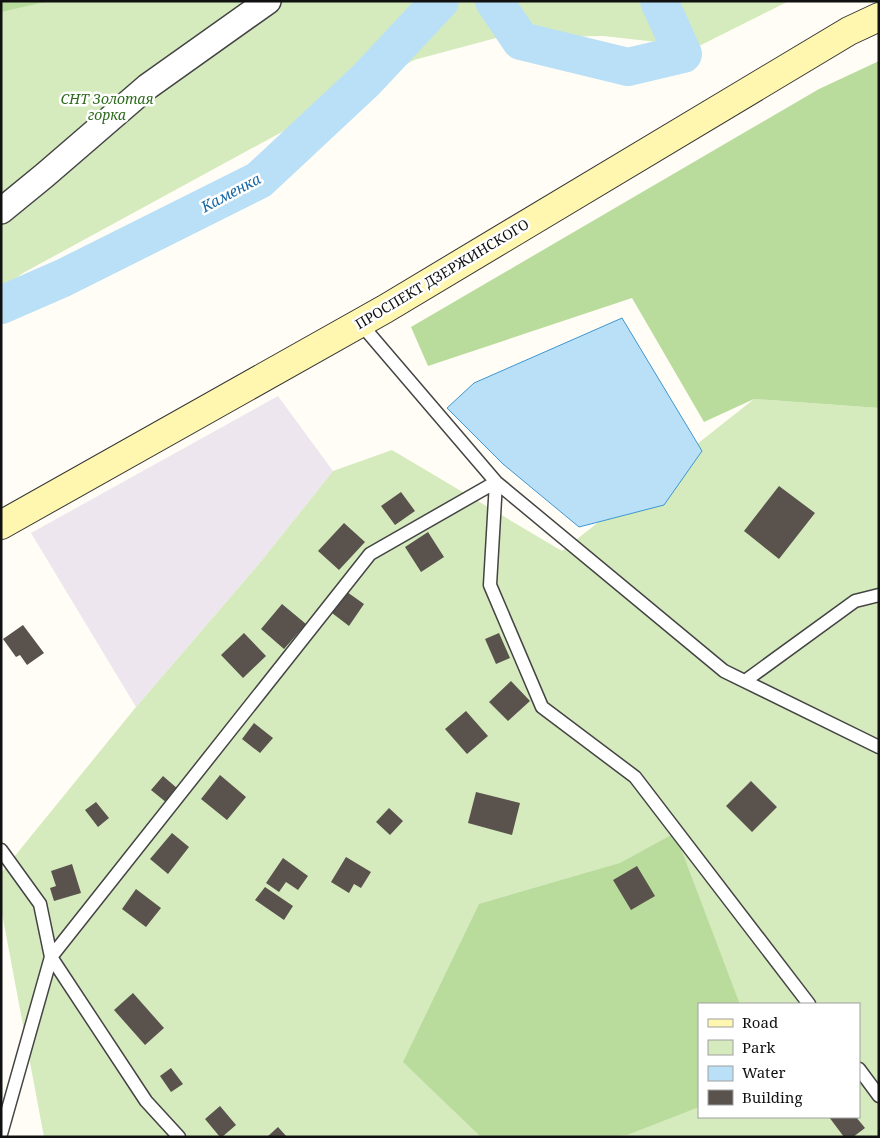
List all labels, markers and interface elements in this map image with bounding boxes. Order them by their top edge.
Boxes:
park label: СНТ Золотая горка [60,89,154,124]
water label: Каменка [196,168,264,217]
street label: ПРОСПЕКТ ДЗЕРЖИНСКОГО [351,214,532,333]
legend [698,1003,860,1118]
text: Road [742,1012,778,1032]
text: Park [742,1037,776,1057]
text: Water [742,1062,785,1082]
text: Building [742,1087,803,1107]

